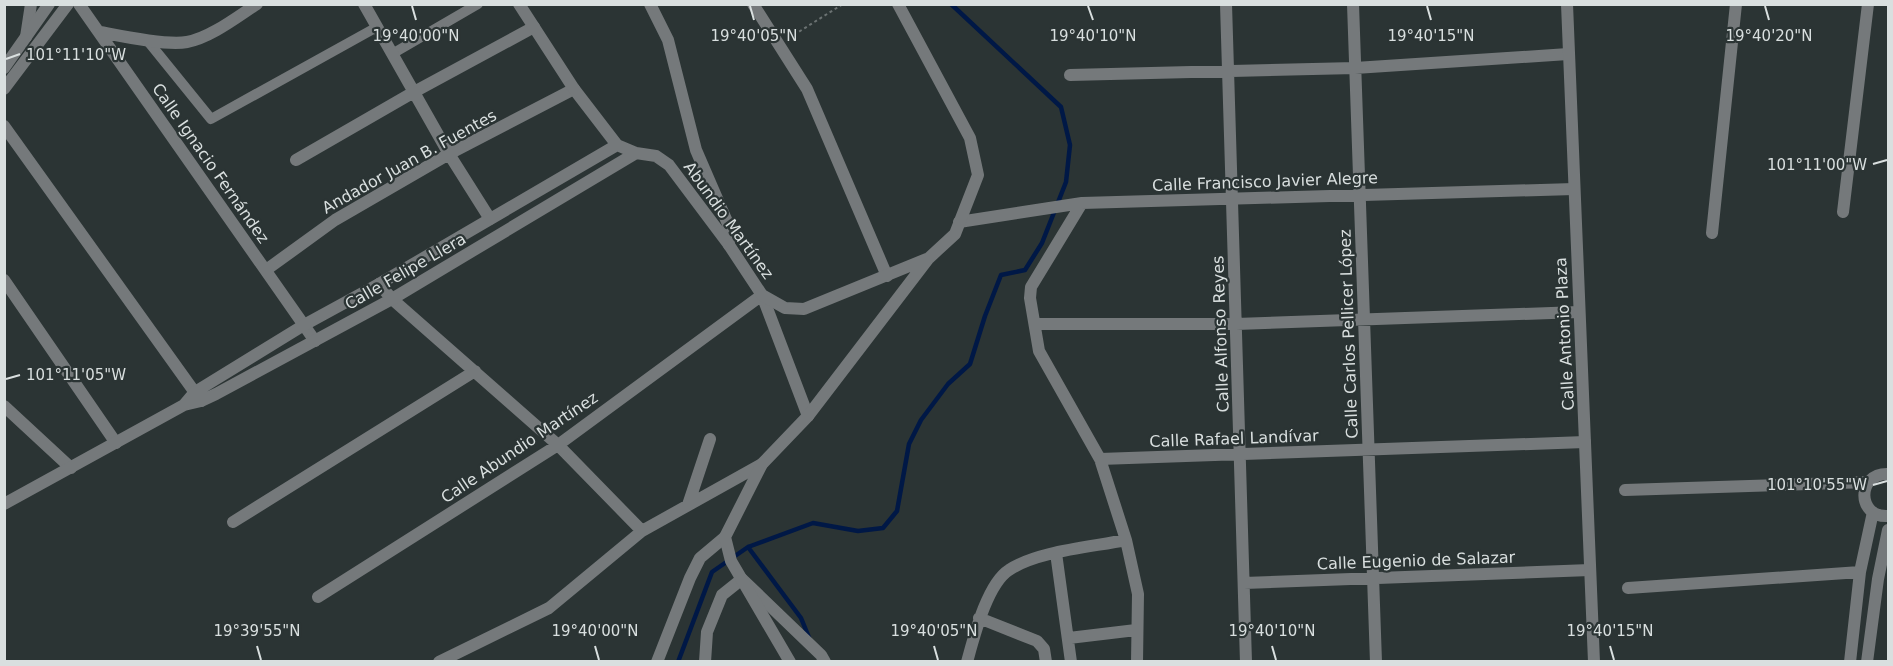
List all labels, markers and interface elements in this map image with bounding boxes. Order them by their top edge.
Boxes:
text: 19°40'00"N [372,27,460,45]
text: 19°40'05"N [710,27,798,45]
text: 19°40'10"N [1049,27,1137,45]
text: 19°40'15"N [1387,27,1475,45]
text: 19°40'20"N [1725,27,1813,45]
text: 101°11'10"W [26,46,126,64]
street label: Calle Ignacio Fernández [148,80,273,247]
street label: Andador Juan B. Fuentes [319,105,500,217]
text: 101°11'00"W [1767,156,1867,174]
street label: Abundio Martínez [680,158,777,283]
street label: Calle Francisco Javier Alegre [1152,168,1378,195]
street label: Calle Felipe Llera [341,229,469,314]
street label: Calle Carlos Pellicer López [1335,229,1362,439]
street label: Calle Alfonso Reyes [1208,255,1233,413]
street label: Calle Antonio Plaza [1551,257,1578,411]
text: 101°11'05"W [26,366,126,384]
street label: Calle Abundio Martínez [437,388,601,507]
street label: Calle Rafael Landívar [1149,426,1319,451]
text: 101°10'55"W [1767,476,1867,494]
street label: Calle Eugenio de Salazar [1316,548,1516,573]
text: 19°39'55"N [213,622,301,640]
text: 19°40'00"N [551,622,639,640]
text: 19°40'05"N [890,622,978,640]
text: 19°40'10"N [1228,622,1316,640]
text: 19°40'15"N [1566,622,1654,640]

